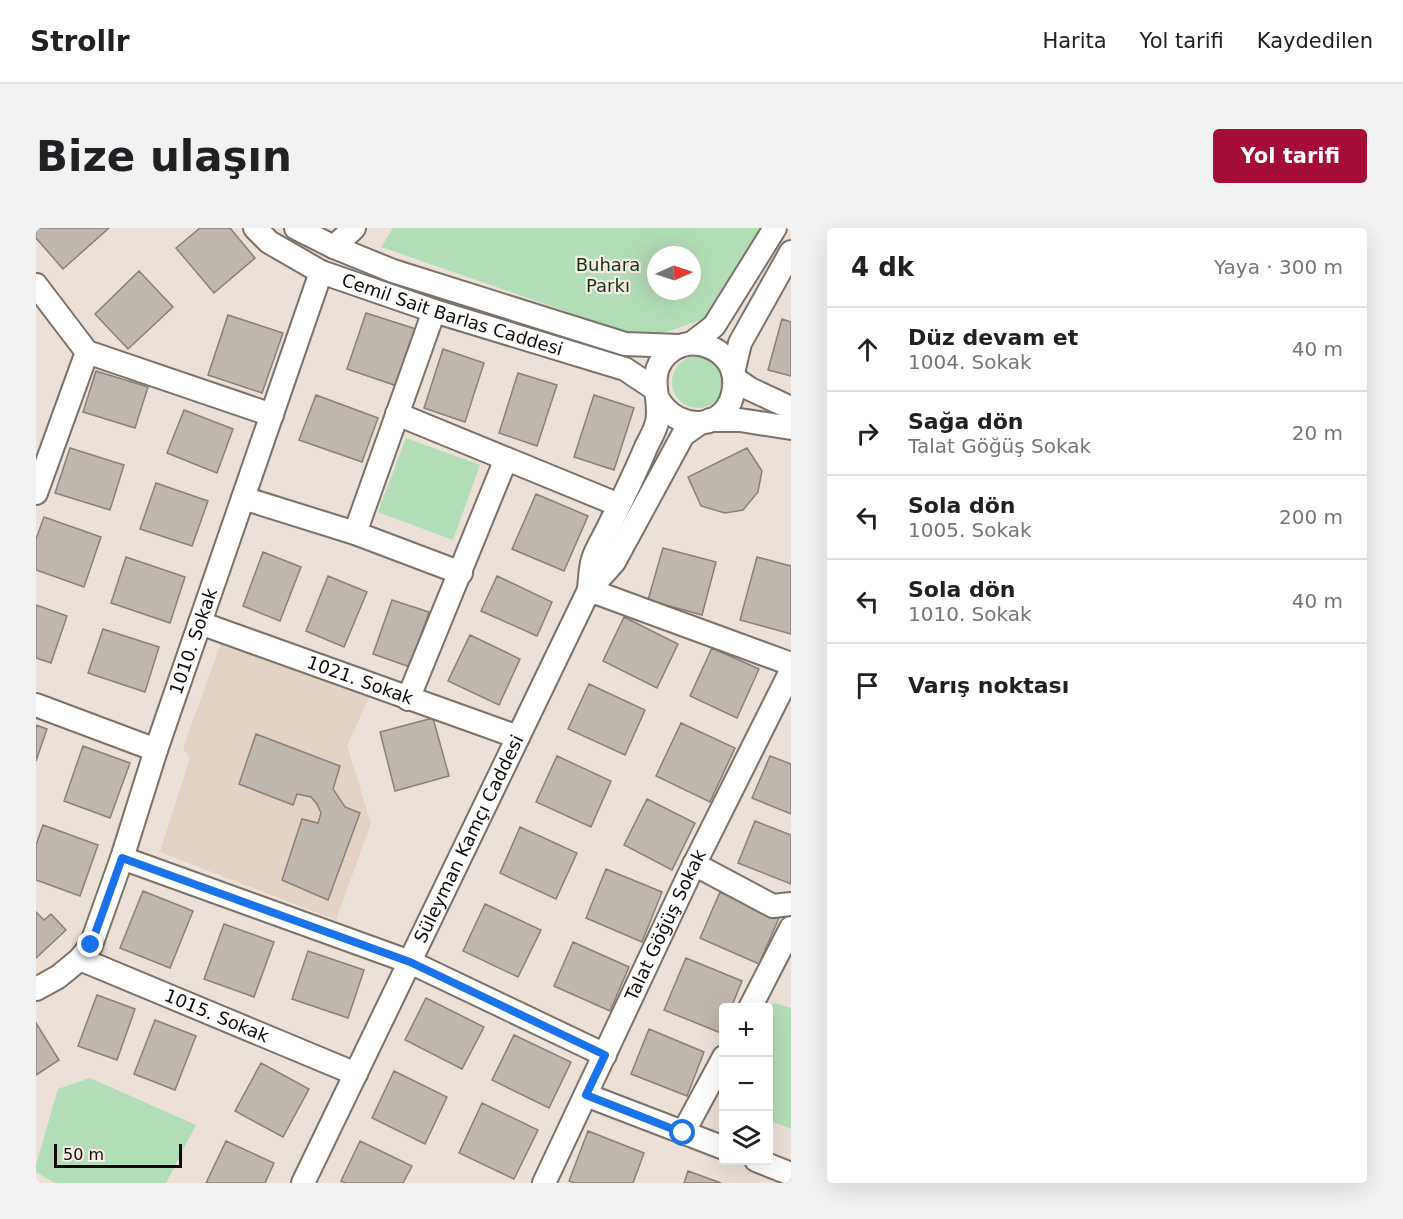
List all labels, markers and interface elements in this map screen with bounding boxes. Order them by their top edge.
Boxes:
text: Strollr [30,25,130,58]
text: Harita [1042,29,1107,53]
text: Yol tarifi [1140,29,1224,53]
text: Kaydedilen [1257,29,1373,53]
button: Yol tarifi [1213,129,1367,183]
text: Bize ulaşın [36,132,292,181]
north arrow [647,246,701,300]
text: 4 dk [851,252,914,282]
park label: Buhara Parkı [576,254,640,296]
text: Yaya · 300 m [1214,255,1343,279]
street label: Cemil Sait Barlas Caddesi [339,269,566,360]
text: Düz devam et [908,325,1078,350]
icon: ahead [851,333,884,366]
text: 40 m [1292,337,1343,361]
text: 1004. Sokak [908,350,1032,374]
text: Sağa dön [908,409,1023,434]
icon: right [851,417,884,450]
text: 20 m [1292,421,1343,445]
text: Talat Göğüş Sokak [908,434,1091,458]
text: Sola dön [908,493,1016,518]
icon: left [851,501,884,534]
text: 200 m [1279,505,1343,529]
text: 1005. Sokak [908,518,1032,542]
text: Sola dön [908,577,1016,602]
street label: 1010. Sokak [165,584,221,697]
icon: left [851,585,884,618]
text: 40 m [1292,589,1343,613]
text: 1010. Sokak [908,602,1032,626]
street label: 1021. Sokak [304,651,417,709]
icon: arrive [851,669,884,702]
text: Varış noktası [908,673,1069,698]
street label: Süleyman Kamçı Caddesi [410,731,527,946]
street label: Talat Göğüş Sokak [620,845,710,1005]
route end [77,931,103,957]
street label: 1015. Sokak [161,984,273,1047]
map controls [719,1003,773,1165]
button: + [719,1003,773,1057]
button: − [719,1057,773,1111]
button: layers [719,1111,773,1165]
route start [669,1119,695,1145]
scale bar [54,1141,182,1168]
text: 50 m [63,1145,104,1164]

